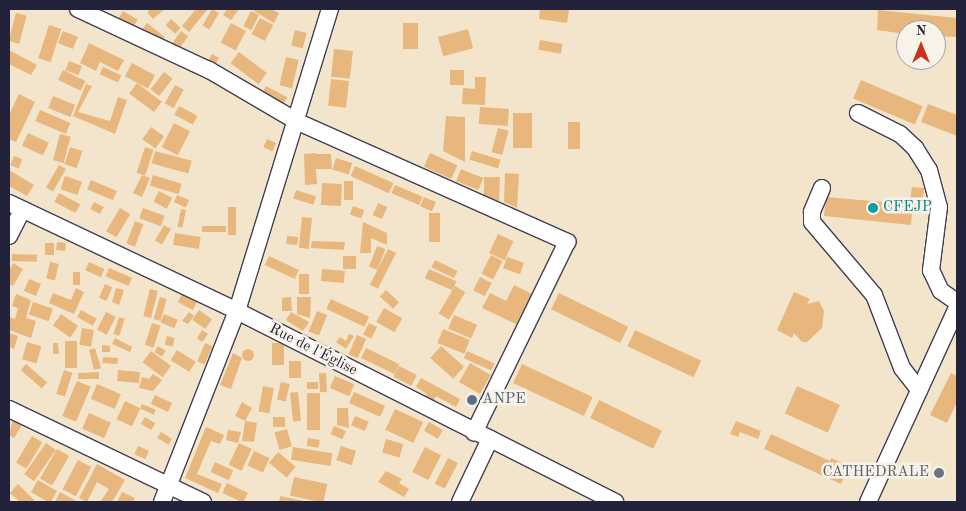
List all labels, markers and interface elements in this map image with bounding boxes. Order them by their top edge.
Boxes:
north arrow [896,20,946,70]
text: N [916,24,926,38]
place label: CFEJP [883,199,932,217]
marker: CFEJP [867,202,879,214]
street label: Rue de l'Église [266,320,360,380]
place label: ANPE [482,391,526,409]
marker: ANPE [466,394,478,406]
place label: CATHEDRALE [822,464,929,482]
marker: CATHEDRALE [933,467,945,479]

